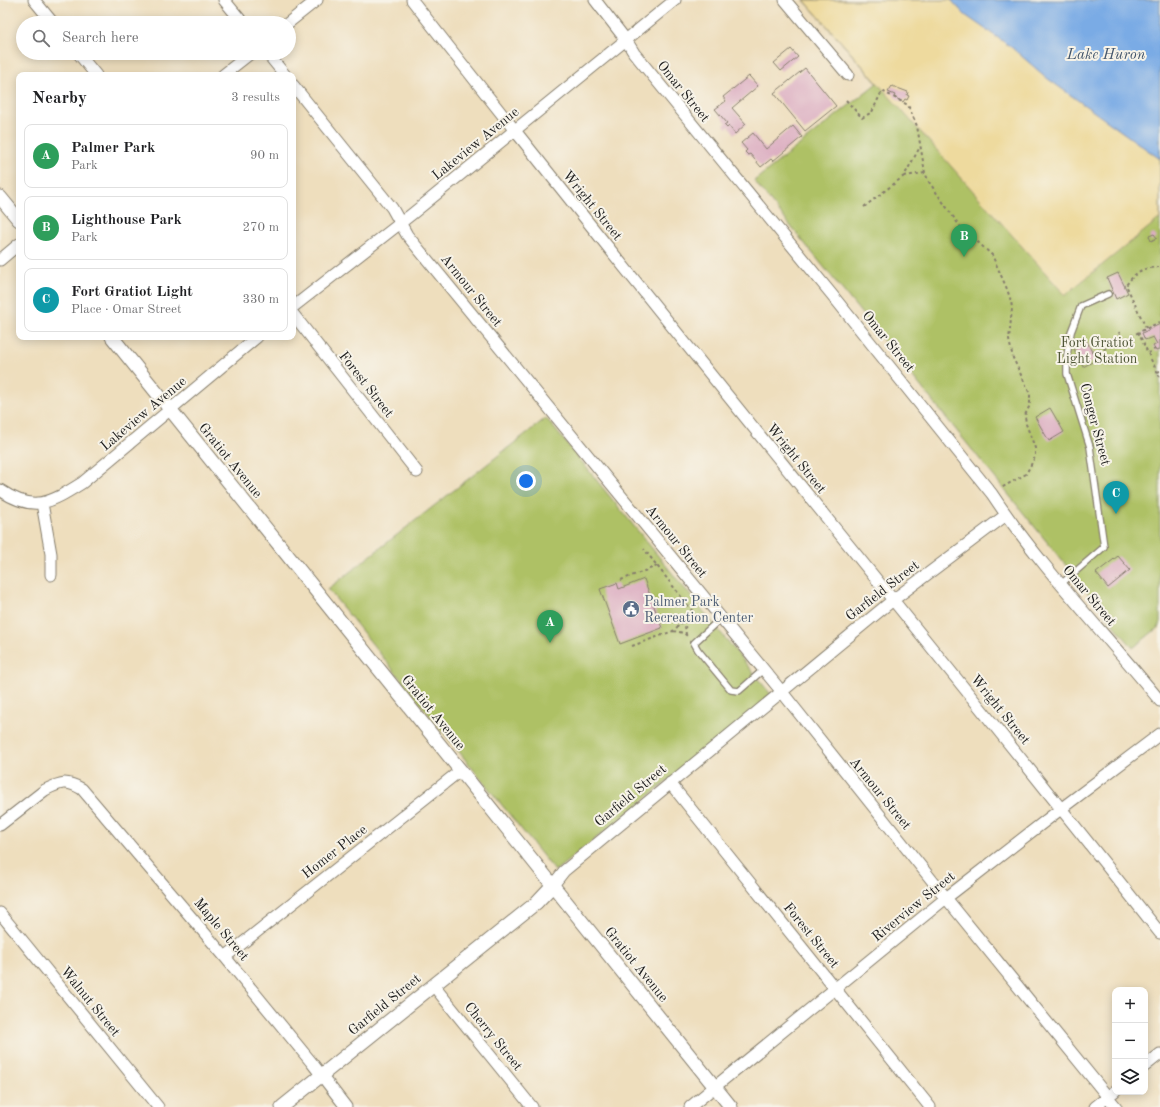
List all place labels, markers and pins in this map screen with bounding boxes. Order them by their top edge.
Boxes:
pin: B [951,224,977,257]
pin: C [1103,481,1129,514]
place label: Palmer Park Recreation Center [644,595,753,625]
public building icon: Palmer Park Recreation Center [621,599,641,619]
pin: A [537,610,563,643]

